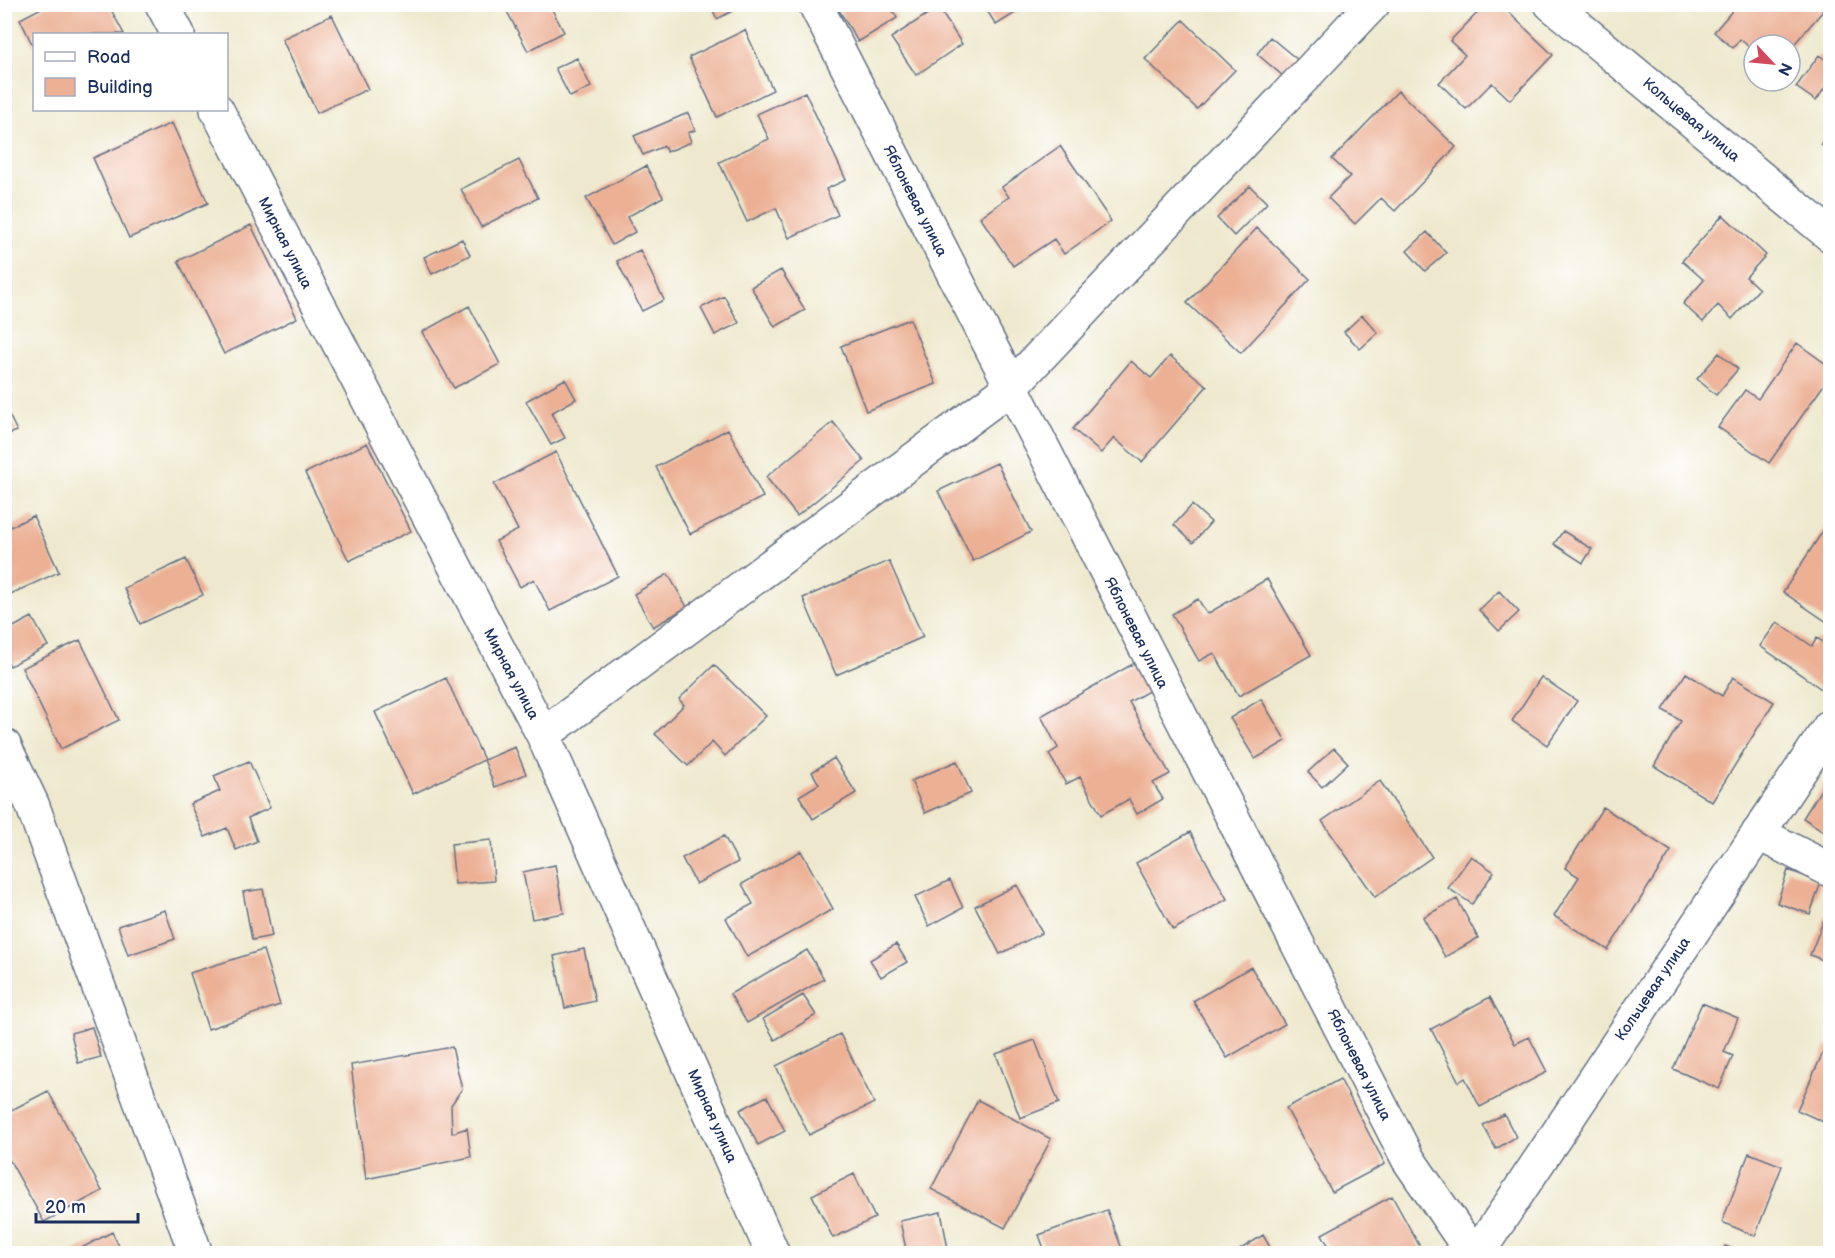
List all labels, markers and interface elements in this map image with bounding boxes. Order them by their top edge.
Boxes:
legend [33,33,228,111]
north arrow [1742,33,1802,93]
text: Road [87,47,131,68]
text: N [1773,59,1795,78]
street label: Кольцевая улица [1639,74,1744,166]
text: Building [87,77,153,98]
street label: Яблоневая улица [879,142,951,260]
street label: Мирная улица [254,194,316,292]
street label: Яблоневая улица [1100,574,1172,692]
street label: Мирная улица [479,625,543,723]
street label: Кольцевая улица [1611,933,1695,1045]
street label: Яблоневая улица [1323,1006,1395,1124]
street label: Мирная улица [683,1066,741,1166]
scale bar [36,1186,138,1224]
text: 20 m [45,1197,86,1218]

